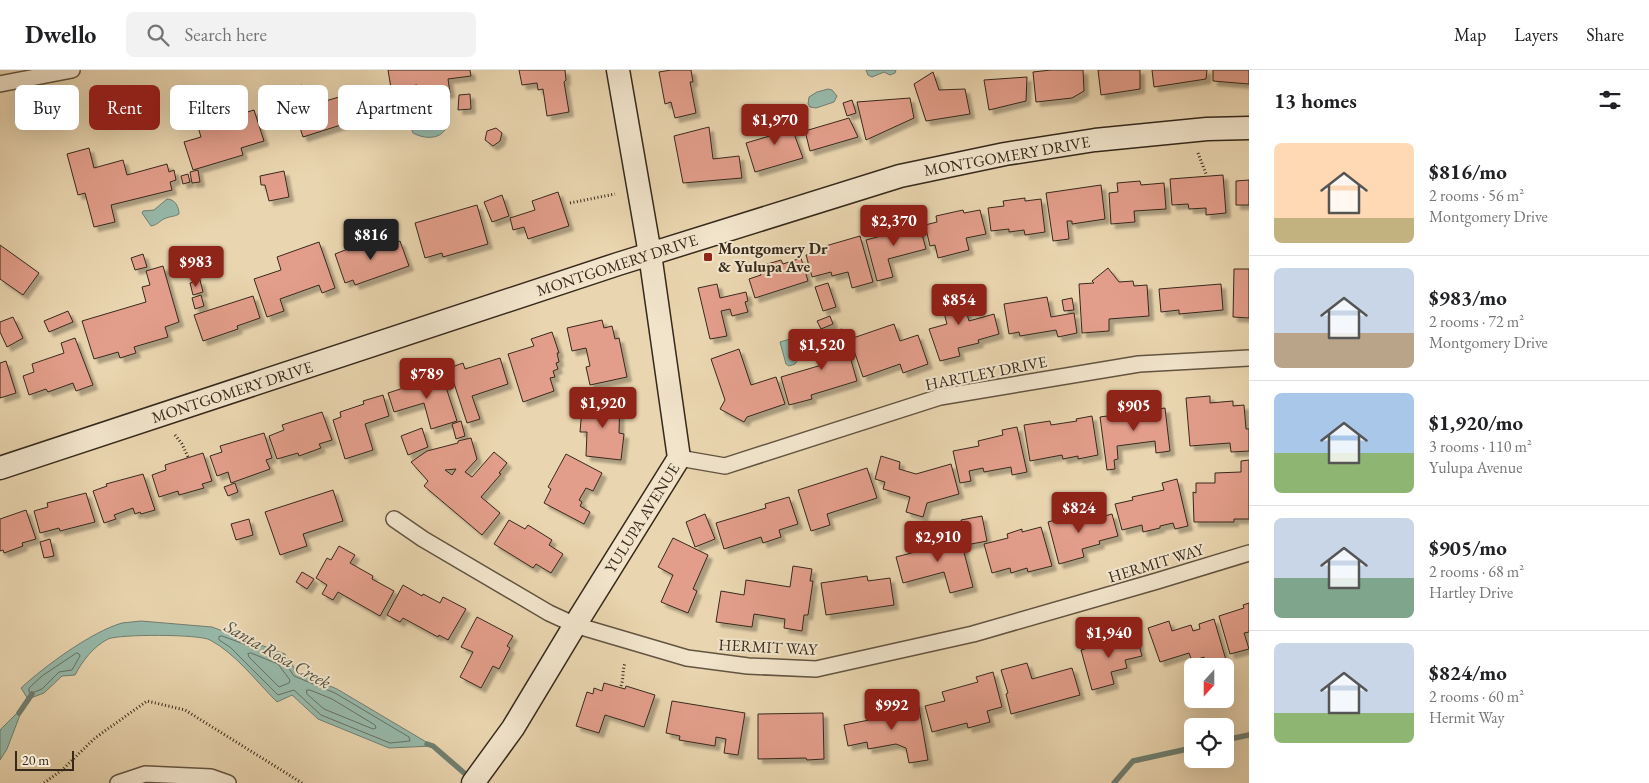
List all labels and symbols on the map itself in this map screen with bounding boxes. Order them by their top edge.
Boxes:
pin: $1,970 [734,104,816,146]
street label: MONTGOMERY DRIVE [922,131,1092,181]
pin: $2,370 [853,204,935,247]
pin: $816 [341,218,401,261]
street label: MONTGOMERY DRIVE [534,229,700,301]
place label: Montgomery Dr & Yulupa Ave [718,238,828,277]
pin: $983 [166,246,226,288]
marker: Montgomery Dr & Yulupa Ave [702,251,714,263]
pin: $854 [929,284,989,326]
pin: $1,520 [781,328,863,371]
street label: HARTLEY DRIVE [923,351,1049,395]
street label: MONTGOMERY DRIVE [149,356,315,428]
pin: $789 [397,358,457,400]
pin: $1,920 [562,386,644,429]
pin: $905 [1104,390,1164,432]
street label: YULUPA AVENUE [600,459,684,577]
pin: $824 [1049,492,1109,534]
pin: $2,910 [897,520,979,563]
street label: HERMIT WAY [1106,538,1207,587]
water label: Santa Rosa Creek [220,614,335,694]
pin: $1,940 [1068,616,1150,659]
street label: HERMIT WAY [718,634,819,660]
north arrow [1184,658,1234,708]
pin: $992 [862,688,922,731]
scale bar [15,748,74,771]

